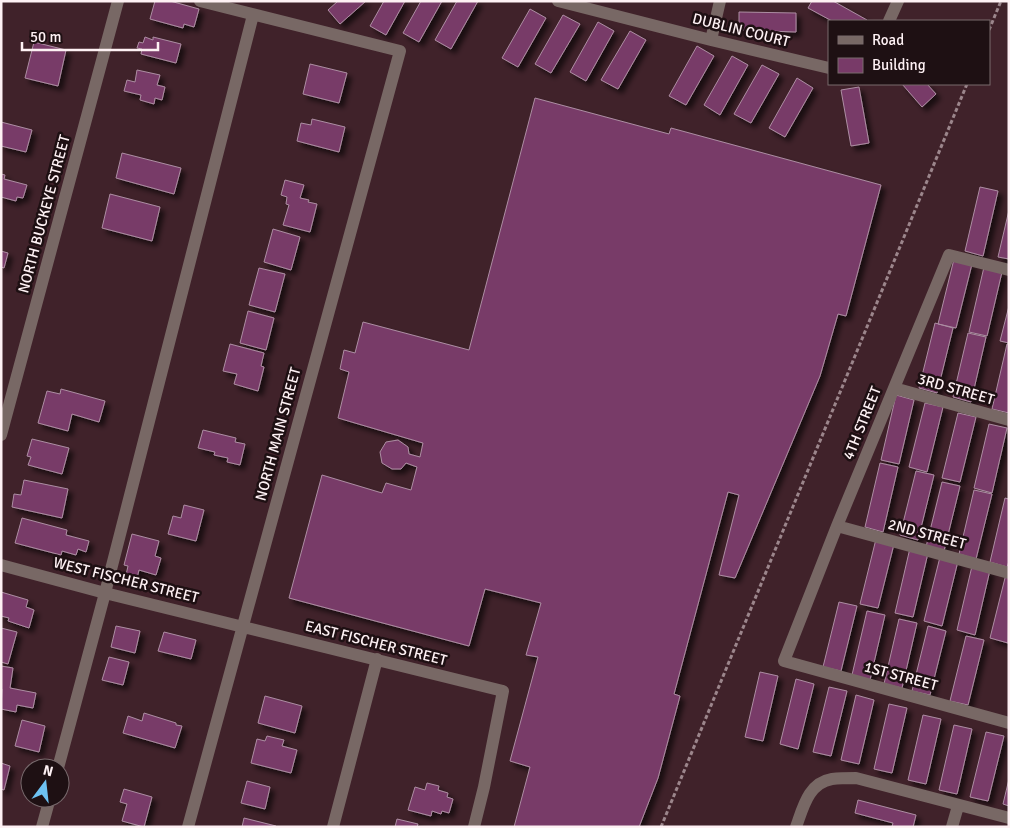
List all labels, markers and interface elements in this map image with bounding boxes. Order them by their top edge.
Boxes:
street label: DUBLIN COURT [691,9,792,51]
scale bar [22,20,159,52]
legend [828,20,990,85]
text: 50 m [30,28,61,46]
text: Road [872,31,904,49]
text: Building [872,56,926,74]
street label: NORTH BUCKEYE STREET [14,132,74,295]
street label: NORTH MAIN STREET [252,365,305,503]
street label: 3RD STREET [916,369,997,409]
street label: 4TH STREET [839,383,885,462]
street label: 2ND STREET [886,515,969,553]
street label: WEST FISCHER STREET [52,553,201,607]
street label: EAST FISCHER STREET [303,617,449,669]
street label: 1ST STREET [862,658,940,695]
north arrow [20,758,70,808]
text: N [41,761,55,780]

